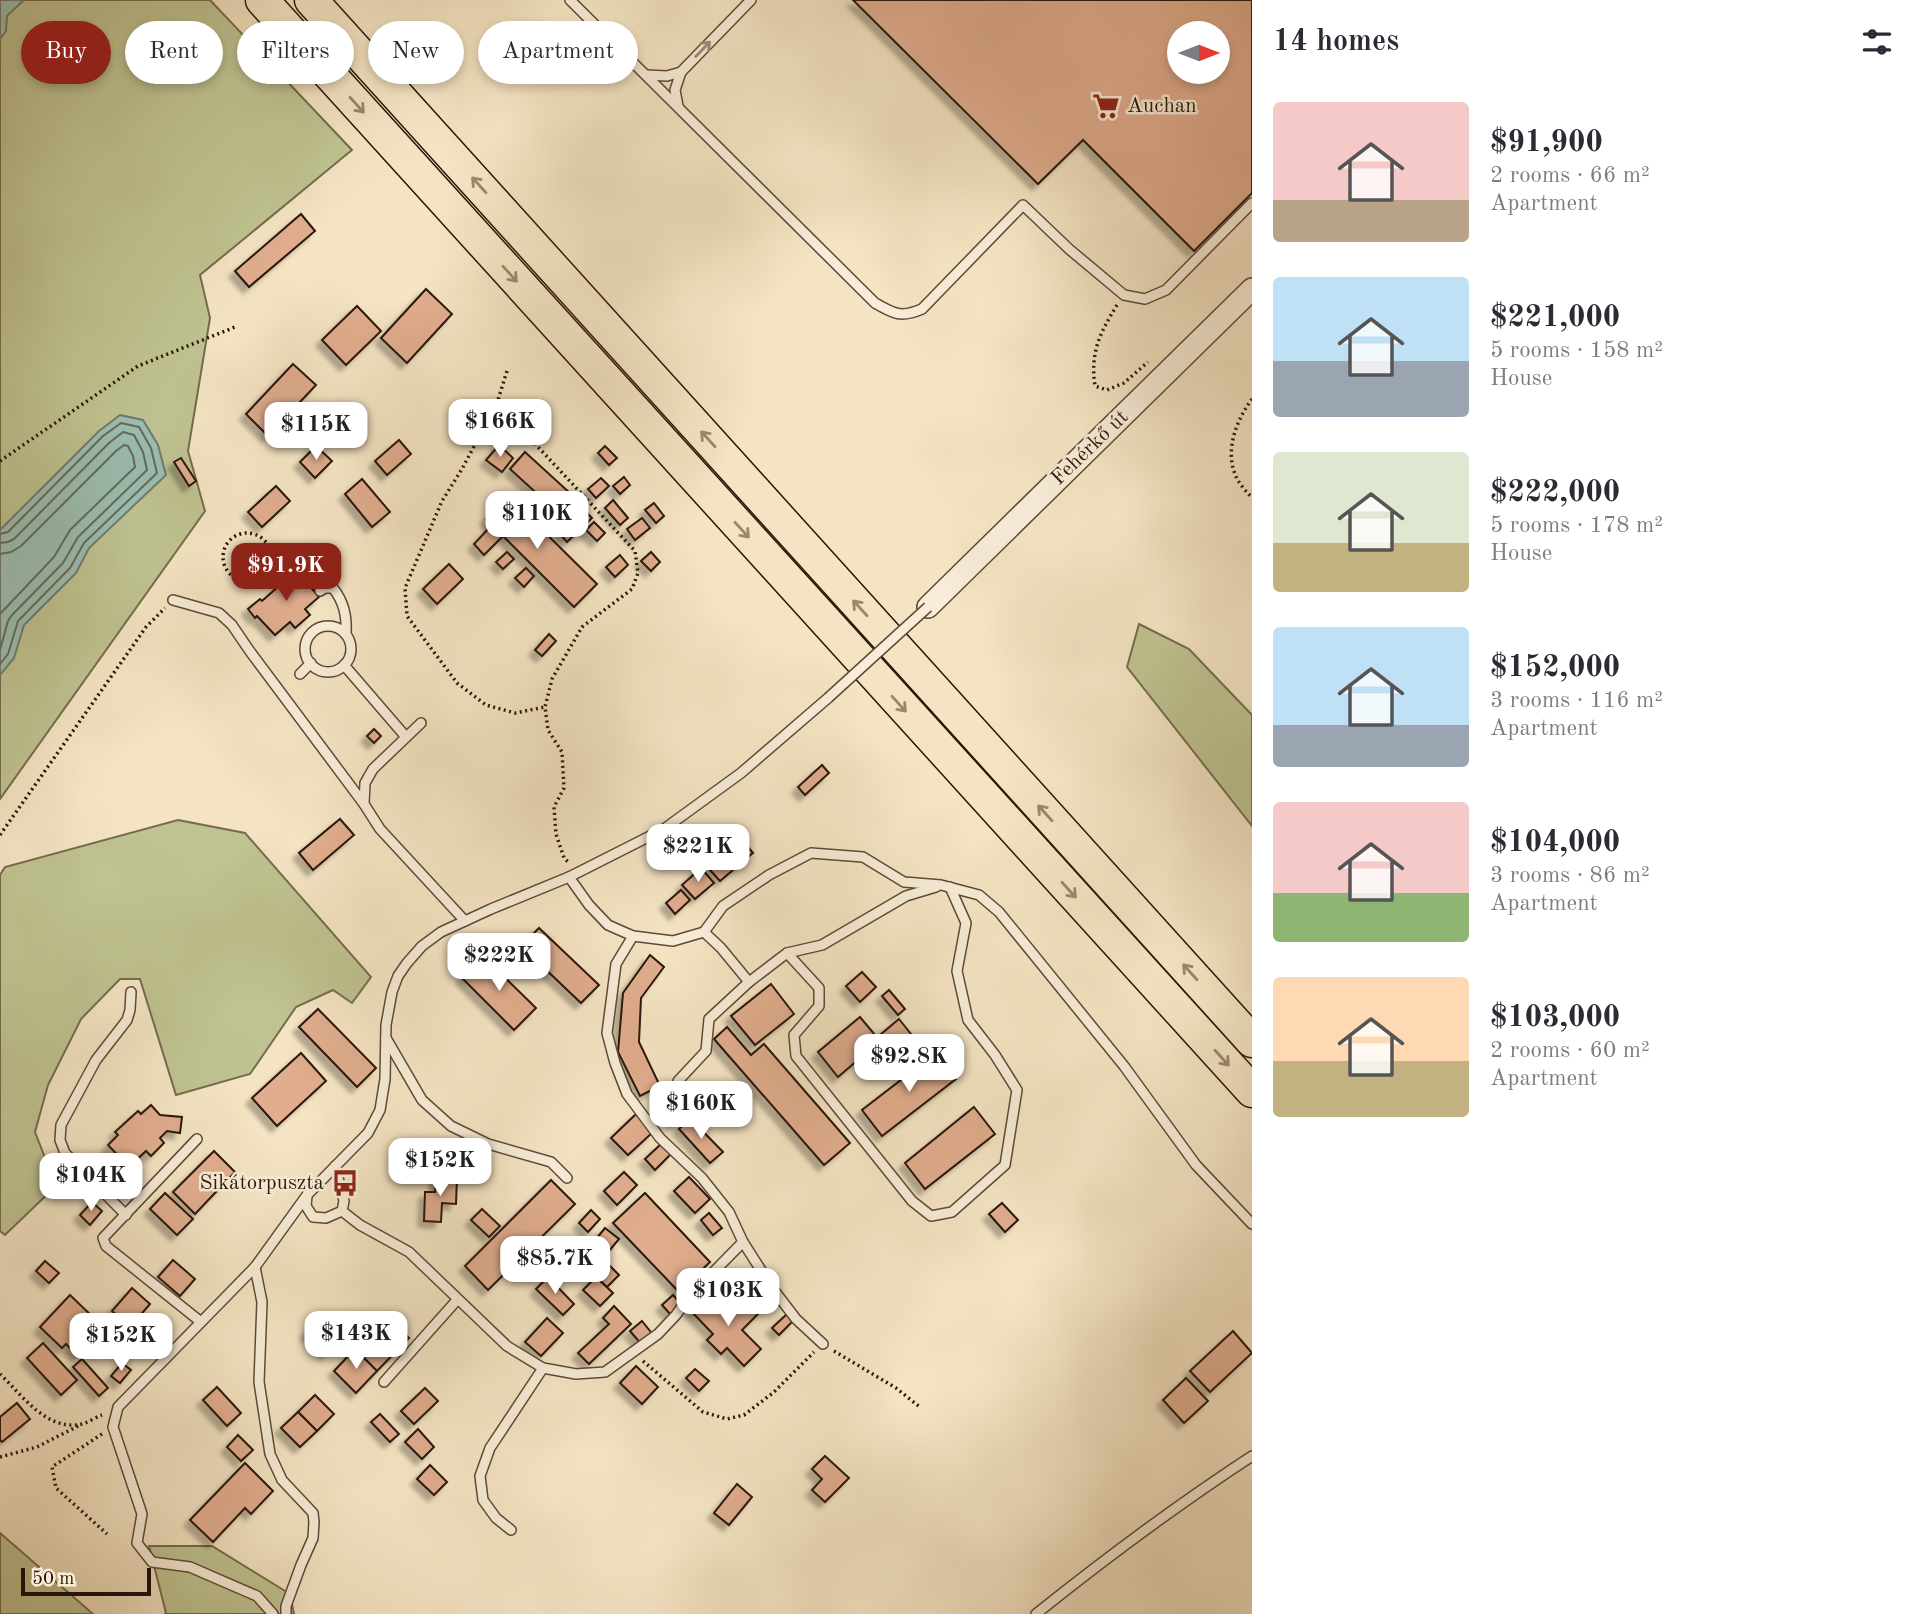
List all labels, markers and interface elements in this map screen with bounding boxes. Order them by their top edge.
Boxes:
chip: Buy [21,21,111,84]
chip: Rent [125,21,223,84]
chip: Filters [237,21,354,84]
chip: New [368,21,464,84]
chip: Apartment [478,21,638,84]
north arrow [1167,21,1230,84]
map controls [1167,21,1230,84]
icon: filters [1858,23,1896,61]
text: 14 homes [1273,27,1399,57]
one-way arrow [695,40,712,57]
supermarket icon: Auchan [1091,91,1121,121]
one-way arrow [349,96,365,114]
place label: Auchan [1127,96,1197,117]
text: $91,900 [1490,128,1603,158]
icon: home [1329,130,1413,214]
text: 2 rooms · 66 m² [1490,164,1650,187]
one-way arrow [471,177,487,195]
text: Apartment [1490,192,1598,215]
one-way arrow [502,265,518,283]
text: $221,000 [1490,303,1620,333]
icon: home [1329,305,1413,389]
text: 5 rooms · 158 m² [1490,339,1663,362]
text: House [1490,367,1552,390]
pin: $166K [451,400,549,459]
pin: $115K [267,402,365,462]
street label: Fehérkő út [1048,406,1132,490]
text: $166K [464,410,536,433]
text: $115K [280,413,352,436]
one-way arrow [699,431,716,448]
text: $222,000 [1490,478,1620,508]
icon: home [1329,480,1413,564]
pin: $110K [488,491,586,551]
text: $110K [501,502,573,525]
text: 5 rooms · 178 m² [1490,514,1663,537]
one-way arrow [733,521,750,538]
text: House [1490,542,1552,565]
pin: $91.9K [229,544,343,603]
text: $91.9K [247,554,325,577]
one-way arrow [852,599,868,617]
text: $152,000 [1490,653,1620,683]
icon: home [1329,655,1413,739]
text: 3 rooms · 116 m² [1490,689,1663,712]
one-way arrow [891,695,908,712]
text: Apartment [1490,717,1598,740]
one-way arrow [1037,805,1054,822]
pin: $221K [649,824,747,884]
text: $104,000 [1490,828,1620,858]
icon: home [1329,830,1413,914]
text: $221K [662,835,734,858]
text: 3 rooms · 86 m² [1490,864,1650,887]
one-way arrow [1061,881,1077,899]
text: Apartment [1490,892,1598,915]
pin: $222K [450,934,548,993]
text: $222K [463,944,535,967]
one-way arrow [1182,964,1198,982]
text: $103,000 [1490,1003,1620,1033]
icon: home [1329,1005,1413,1089]
pin: $92.8K [852,1034,966,1094]
text: 2 rooms · 60 m² [1490,1039,1650,1062]
text: $92.8K [870,1045,948,1068]
one-way arrow [1214,1049,1230,1067]
text: Apartment [1490,1067,1598,1090]
pin: $160K [652,1082,750,1141]
text: $160K [665,1092,737,1115]
pin: $152K [391,1138,489,1198]
text: $152K [404,1149,476,1172]
pin: $104K [42,1154,140,1213]
text: $104K [55,1164,127,1187]
bus stop icon: Sikátorpuszta [330,1168,360,1198]
place label: Sikátorpuszta [199,1173,324,1194]
pin: $85.7K [498,1236,612,1296]
text: $85.7K [516,1247,594,1270]
pin: $103K [679,1268,777,1328]
text: $103K [692,1279,764,1302]
pin: $143K [307,1312,405,1371]
pin: $152K [72,1314,170,1373]
text: $143K [320,1322,392,1345]
text: $152K [85,1324,157,1347]
scale bar [21,1565,150,1597]
text: 50 m [32,1570,74,1589]

